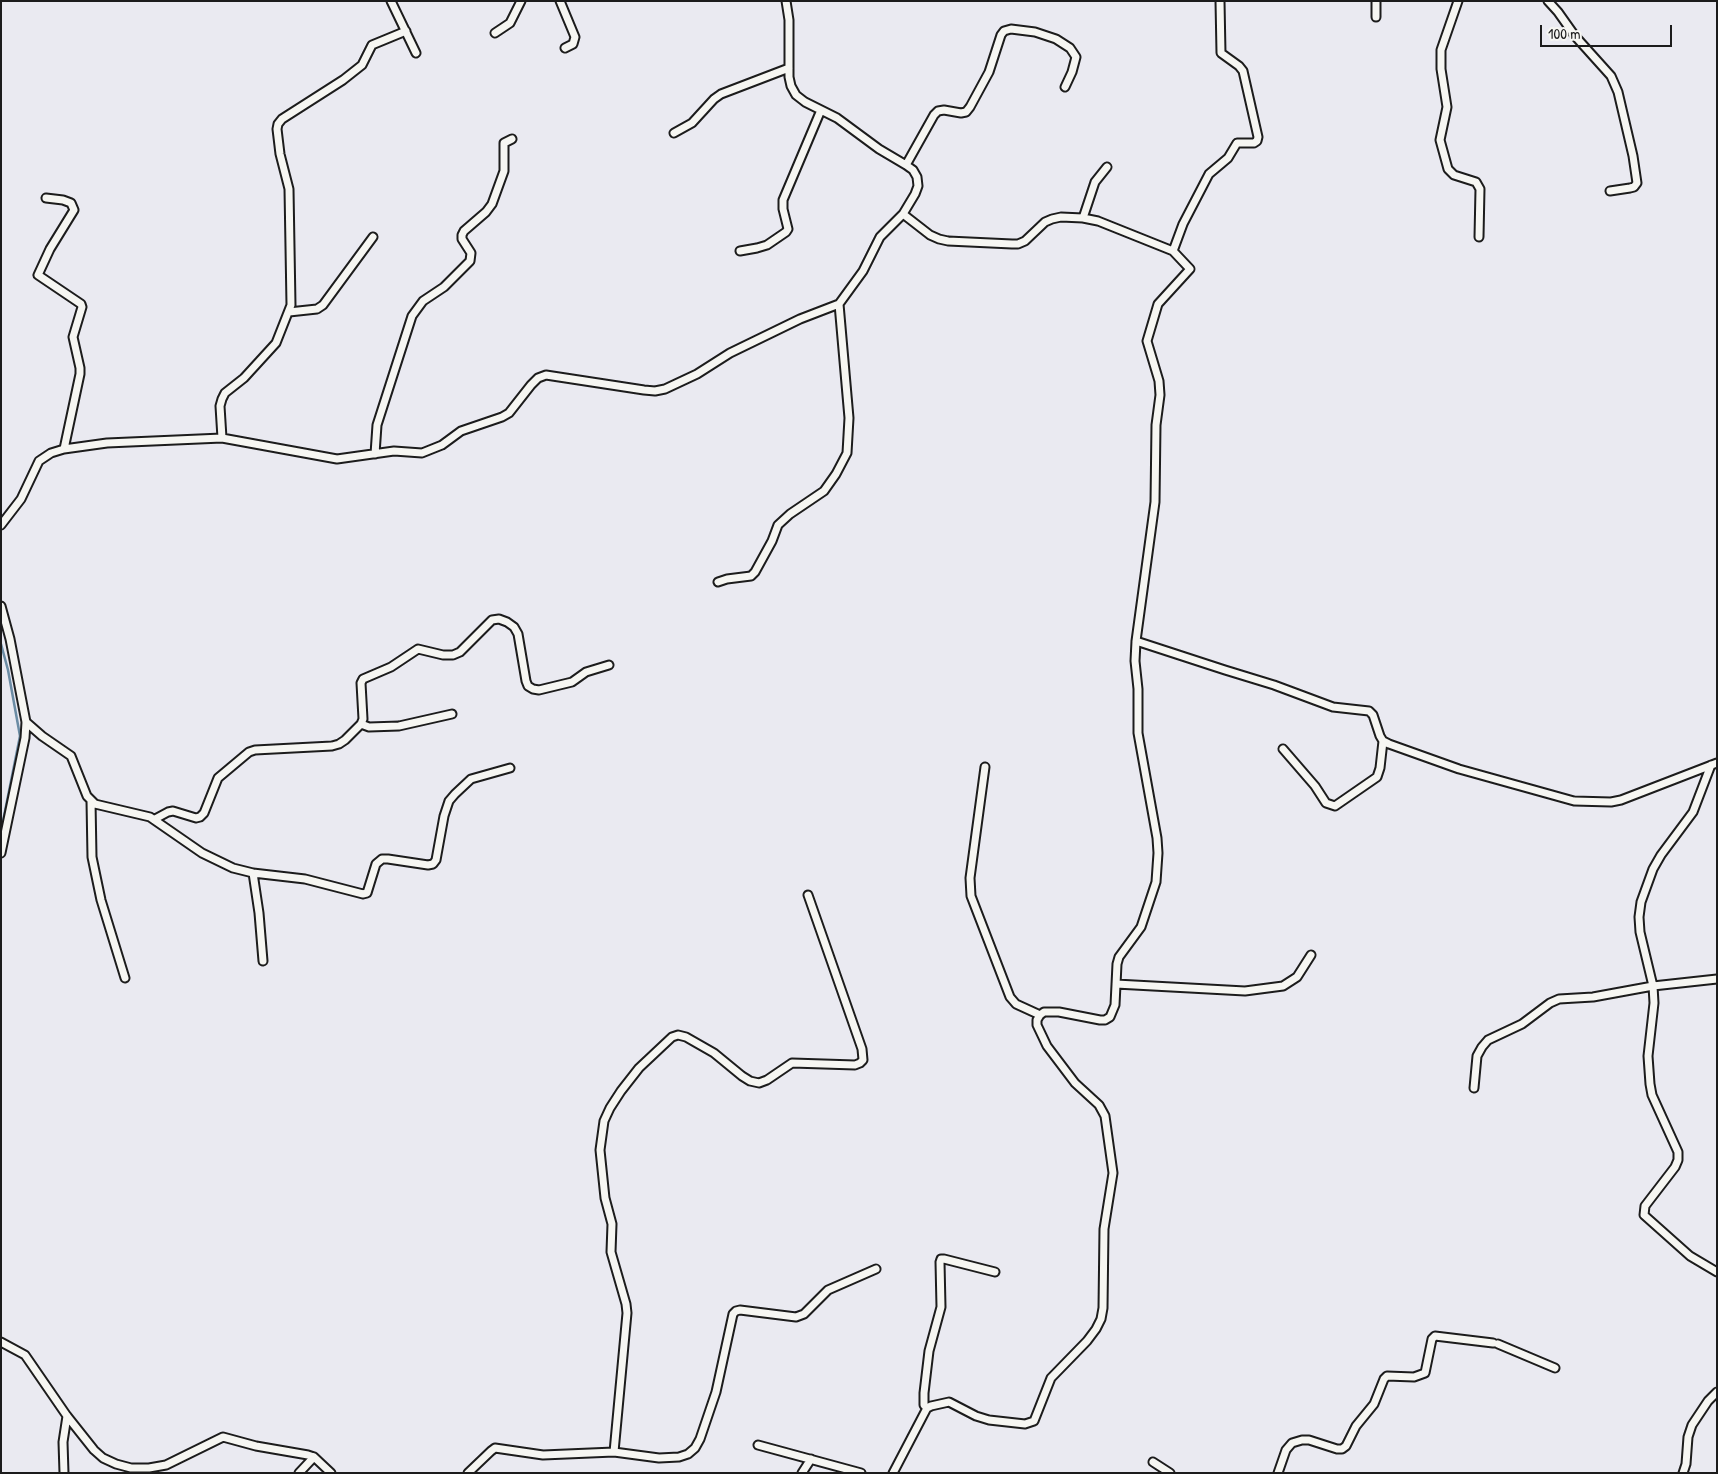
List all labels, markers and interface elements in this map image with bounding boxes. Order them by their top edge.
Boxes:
scale bar [1543,15,1676,47]
text: 100 m [1548,23,1581,44]

